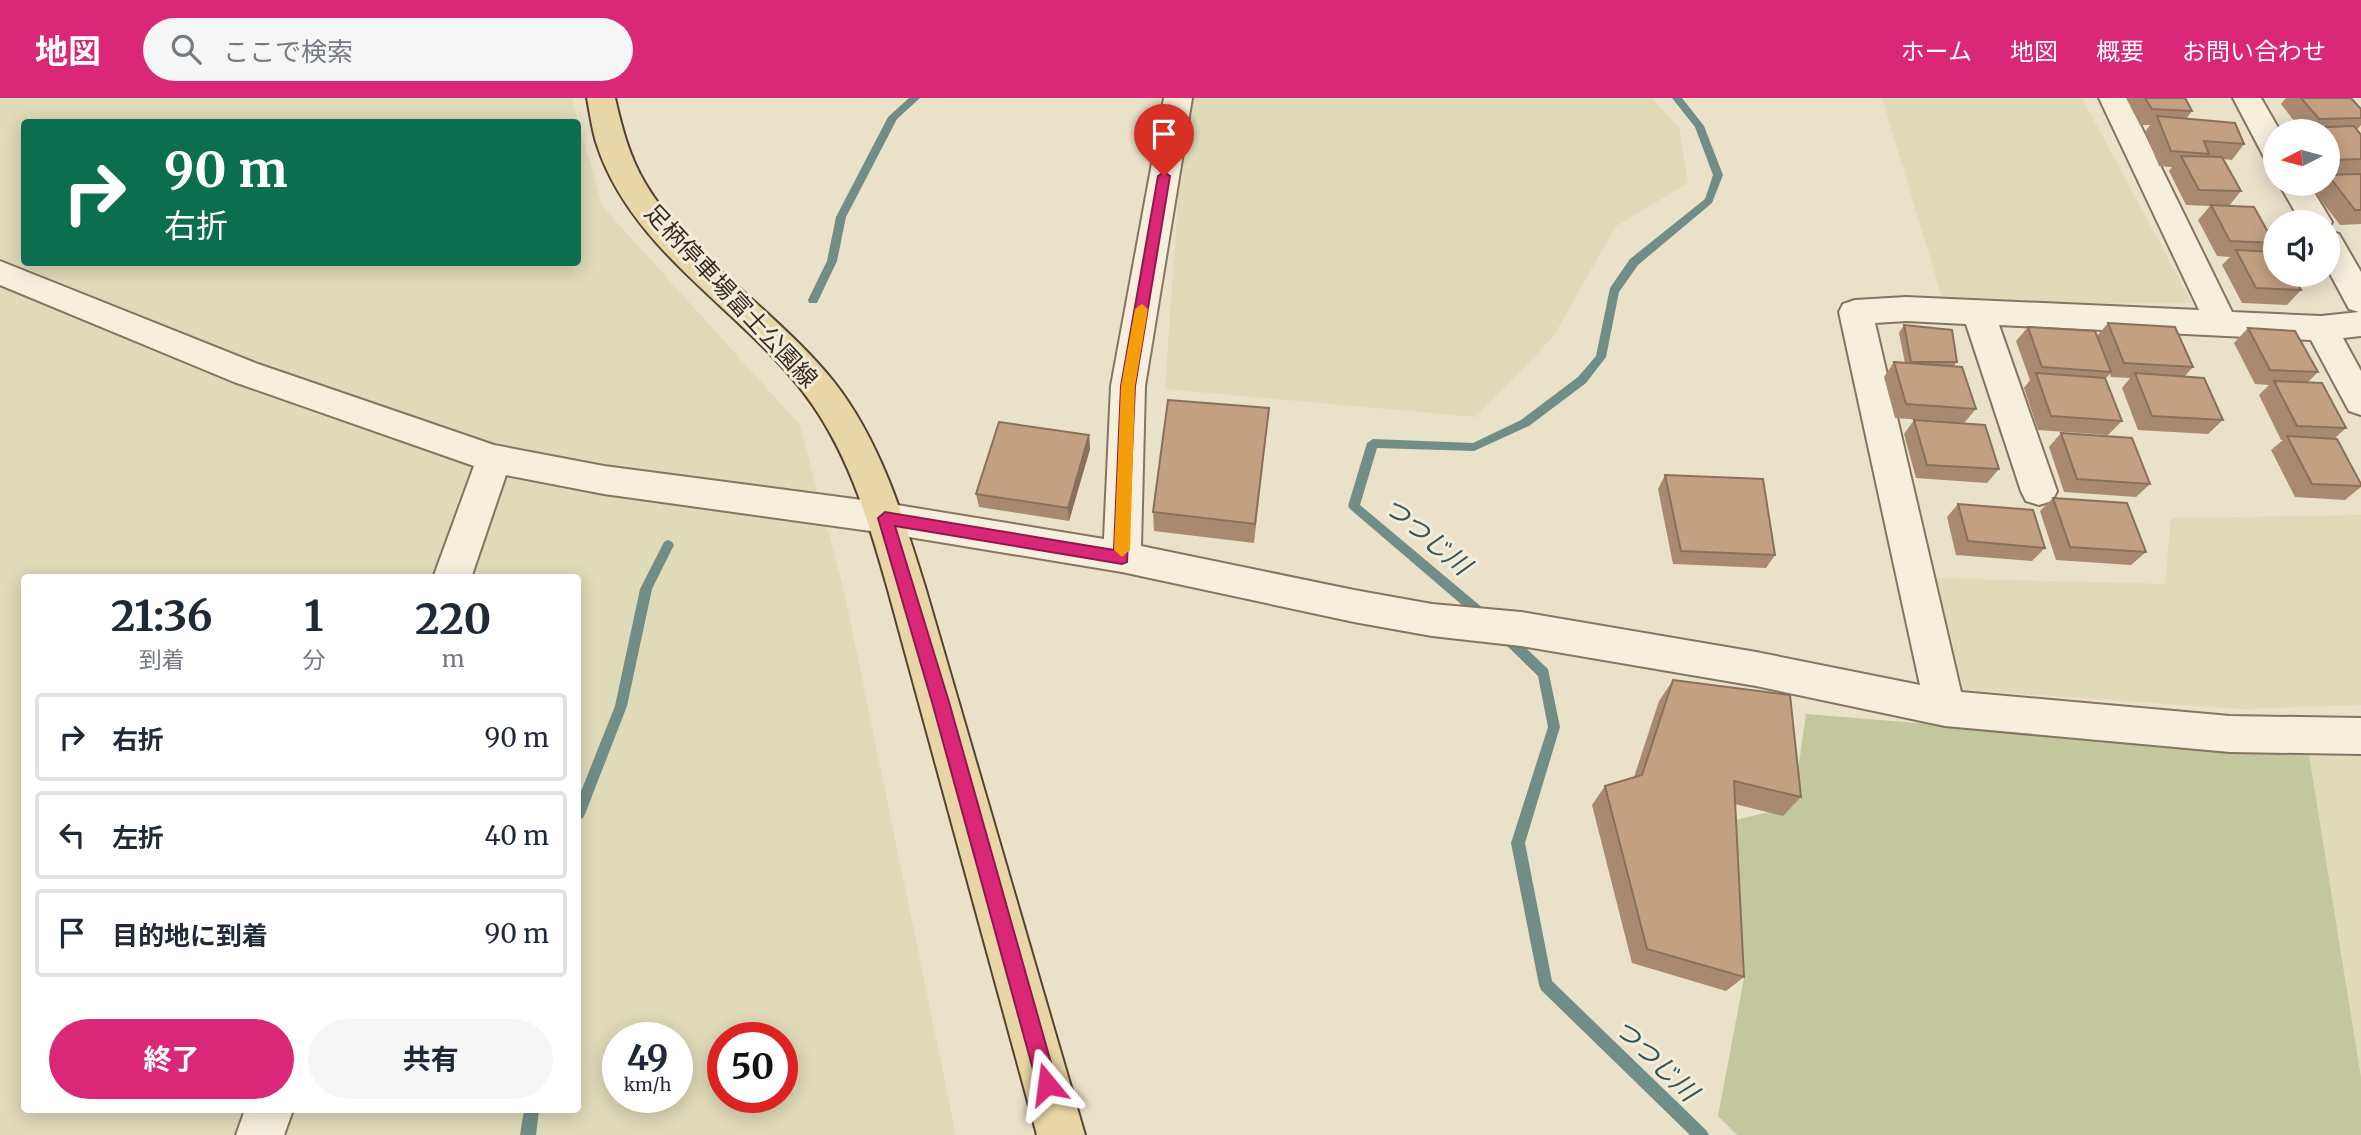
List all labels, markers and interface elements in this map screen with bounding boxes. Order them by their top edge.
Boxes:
search box [143,18,633,81]
icon: search [167,30,205,68]
text: 地図 [35,31,101,72]
text: ここで検索 [223,35,353,68]
text: ホーム [1901,36,1972,67]
text: 地図 [2010,36,2058,67]
text: 概要 [2096,36,2144,67]
text: お問い合わせ [2182,36,2326,67]
pin [1134,104,1194,176]
icon: arrive [1145,115,1183,153]
north arrow [2263,119,2340,196]
map controls [2263,119,2340,287]
text: 90 m [164,139,288,200]
icon: right [49,147,140,238]
street label: 足柄停車場富士公園線 [638,197,825,394]
text: 右折 [164,206,228,246]
button: sound [2263,210,2340,287]
water label: つつじ川 [1377,490,1480,584]
text: 21:36 [111,590,212,642]
text: 1 [304,590,324,642]
text: 220 [415,593,491,645]
text: m [442,644,465,673]
text: 到着 [139,645,185,674]
text: 分 [302,645,325,674]
icon: right [53,718,91,756]
text: 90 m [485,721,549,754]
text: 右折 [112,723,164,756]
icon: left [53,816,91,854]
text: 40 m [485,819,549,852]
text: 左折 [112,821,164,854]
icon: arrive [53,914,91,952]
text: 90 m [485,917,549,950]
text: 目的地に到着 [112,919,268,952]
water label: つつじ川 [1607,1012,1707,1110]
button: 終了 [49,1019,294,1099]
button: 共有 [308,1019,553,1099]
speed limit sign: 50 [707,1022,798,1113]
text: 49 [627,1036,668,1080]
position arrow [1010,1047,1084,1121]
text: km/h [624,1073,671,1096]

